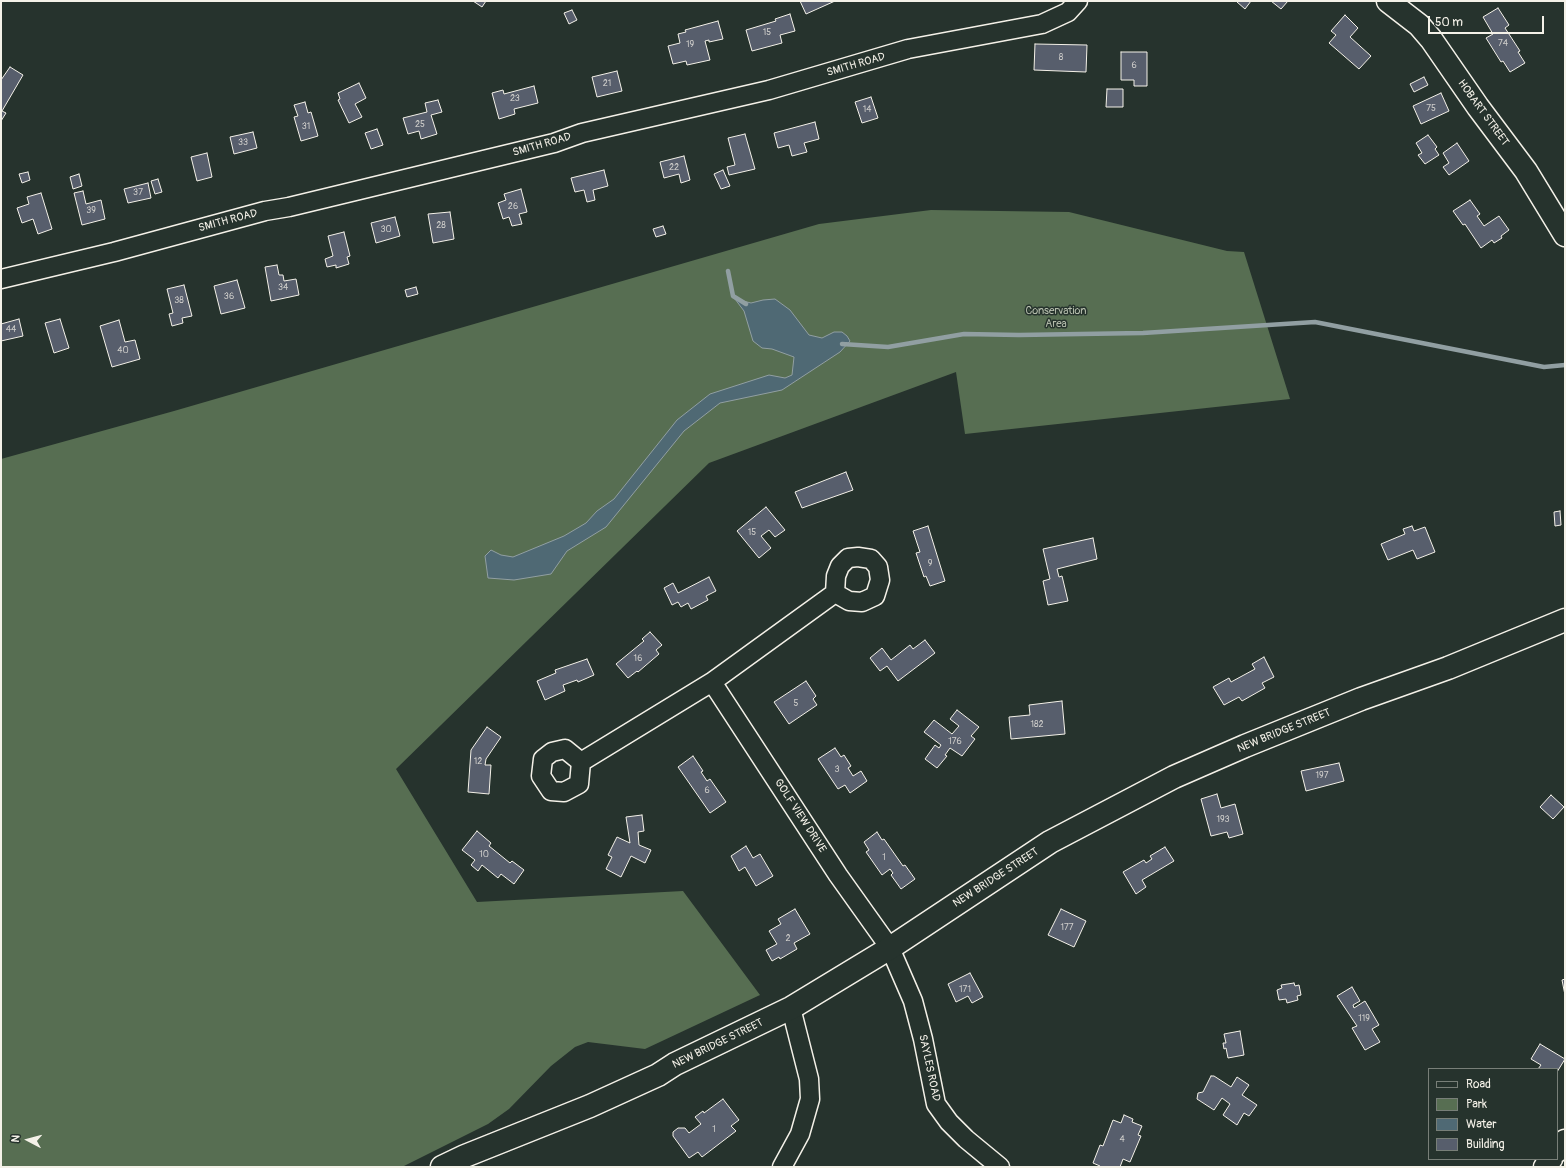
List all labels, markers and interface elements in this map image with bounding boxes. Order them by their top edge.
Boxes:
scale bar [1430,8,1546,34]
text: 50 m [1435,15,1463,30]
house number: 15 [763,28,771,38]
house number: 74 [1498,39,1508,49]
house number: 19 [686,40,694,50]
street label: SMITH ROAD [825,50,887,80]
house number: 8 [1059,53,1063,63]
house number: 6 [1131,61,1137,71]
street label: HOBART STREET [1455,77,1511,149]
house number: 21 [603,79,611,89]
house number: 23 [510,94,520,104]
house number: 75 [1426,104,1436,114]
house number: 14 [863,105,871,115]
house number: 25 [415,120,425,130]
house number: 31 [302,122,310,132]
street label: SMITH ROAD [511,130,573,160]
house number: 33 [238,138,248,148]
house number: 22 [669,163,679,173]
house number: 37 [133,188,143,198]
house number: 26 [508,202,518,212]
house number: 39 [86,206,96,216]
street label: SMITH ROAD [197,207,259,235]
house number: 28 [436,221,446,231]
house number: 30 [380,225,392,235]
house number: 34 [278,283,288,293]
house number: 36 [224,292,234,302]
house number: 38 [174,296,184,306]
park label: Conservation Area [1025,304,1087,330]
house number: 44 [6,325,16,335]
house number: 40 [117,346,129,356]
house number: 15 [748,528,756,538]
house number: 9 [928,559,932,569]
house number: 16 [634,654,642,664]
house number: 5 [794,699,798,709]
street label: NEW BRIDGE STREET [1235,706,1333,756]
house number: 182 [1030,720,1044,730]
house number: 176 [948,737,962,747]
house number: 12 [474,757,482,767]
house number: 3 [834,765,840,775]
house number: 197 [1316,771,1328,781]
street label: GOLF VIEW DRIVE [771,777,829,855]
house number: 6 [704,786,710,796]
house number: 193 [1216,815,1230,825]
street label: NEW BRIDGE STREET [951,845,1041,911]
house number: 10 [479,850,489,860]
house number: 1 [882,853,886,863]
house number: 177 [1060,923,1074,933]
house number: 2 [785,934,791,944]
house number: 171 [959,985,971,995]
house number: 119 [1358,1014,1370,1024]
street label: NEW BRIDGE STREET [670,1016,766,1072]
street label: SAYLES ROAD [915,1033,943,1103]
legend [1428,1068,1558,1160]
text: Road [1466,1077,1491,1092]
text: Park [1466,1097,1487,1112]
text: Water [1466,1117,1497,1132]
north arrow [8,1120,48,1160]
house number: 1 [712,1125,716,1135]
text: N [9,1134,22,1143]
house number: 4 [1119,1135,1125,1145]
text: Building [1466,1137,1505,1152]

